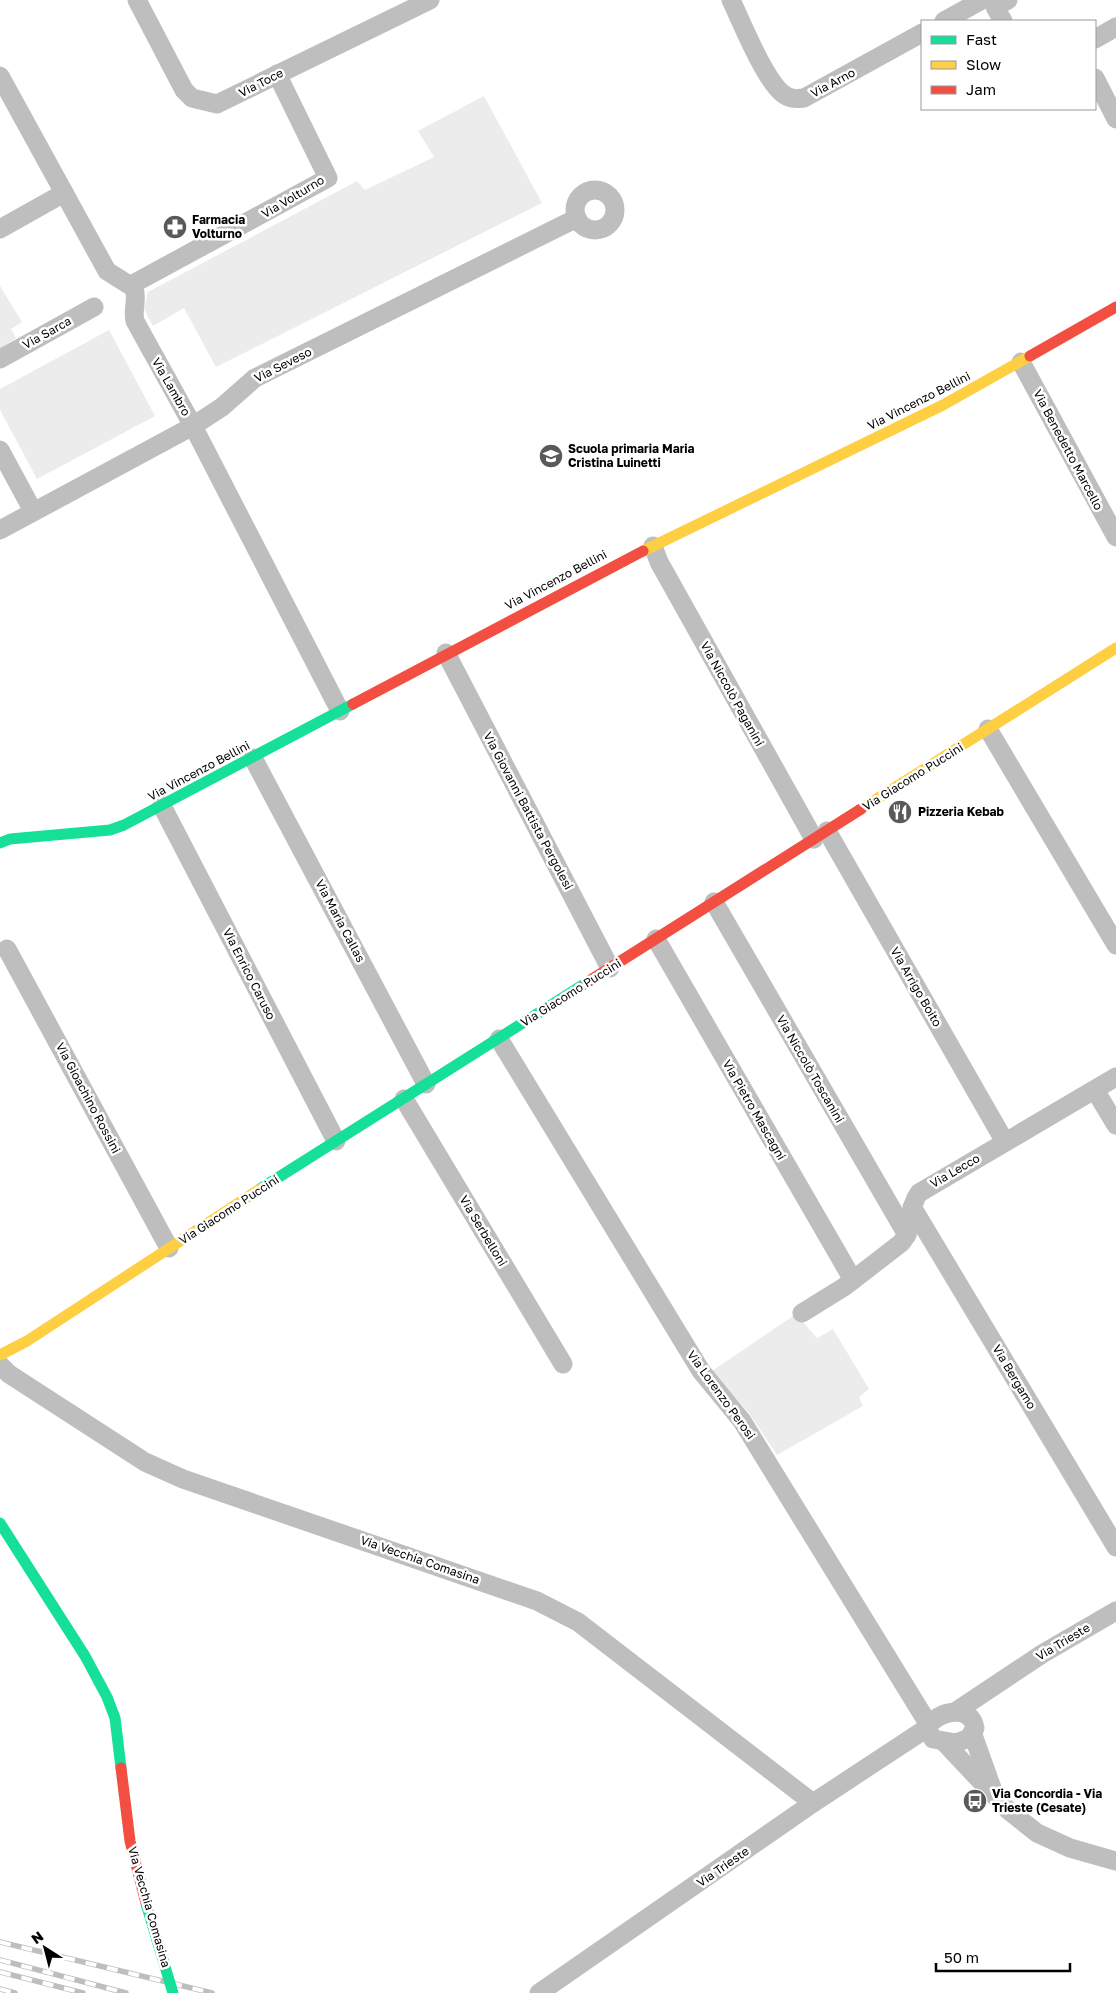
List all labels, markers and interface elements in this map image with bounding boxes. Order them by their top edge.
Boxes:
legend [921,20,1096,110]
text: Fast [966,30,997,48]
text: Slow [966,55,1001,73]
street label: Via Toce [236,65,286,100]
street label: Via Arno [808,65,858,101]
text: Jam [966,80,996,98]
street label: Via Volturno [259,172,327,221]
place label: Farmacia Volturno [192,212,245,241]
pharmacy icon: Farmacia Volturno [162,214,188,240]
street label: Via Sarca [20,313,74,352]
street label: Via Seveso [252,344,314,385]
street label: Via Lambro [149,355,194,418]
street label: Via Vincenzo Bellini [865,368,973,433]
street label: Via Benedetto Marcello [1030,387,1107,513]
place label: Scuola primaria Maria Cristina Luinetti [568,441,695,470]
school or university icon: Scuola primaria Maria Cristina Luinetti [538,443,564,469]
street label: Via Vincenzo Bellini [502,546,609,613]
street label: Via Niccolò Paganini [697,639,767,749]
street label: Via Giovanni Battista Pergolesi [480,729,576,892]
street label: Via Vincenzo Bellini [145,737,252,804]
street label: Via Giacomo Puccini [860,739,966,814]
restaurant icon: Pizzeria Kebab [887,799,913,825]
place label: Pizzeria Kebab [918,804,1005,819]
street label: Via Maria Callas [312,877,369,965]
street label: Via Enrico Caruso [220,925,279,1022]
street label: Via Arrigo Boito [888,944,945,1029]
street label: Via Giacomo Puccini [518,955,624,1030]
street label: Via Niccolò Toscanini [773,1012,847,1125]
street label: Via Gioachino Rossini [53,1040,124,1156]
street label: Via Pietro Mascagni [720,1057,789,1163]
street label: Via Lecco [927,1150,982,1191]
street label: Via Giacomo Puccini [176,1172,281,1247]
street label: Via Serbelloni [456,1193,510,1269]
street label: Via Bergamo [989,1342,1040,1412]
street label: Via Lorenzo Perosi [684,1347,759,1442]
street label: Via Vecchia Comasina [358,1532,482,1587]
street label: Via Trieste [1033,1620,1093,1664]
place label: Via Concordia - Via Trieste (Cesate) [992,1786,1102,1815]
bus stop icon: Via Concordia - Via Trieste (Cesate) [962,1788,988,1814]
street label: Via Trieste [694,1843,752,1890]
street label: Via Vecchia Comasina [125,1845,174,1969]
north arrow [20,1923,70,1973]
text: N [28,1927,46,1947]
scale bar [936,1940,1070,1972]
text: 50 m [944,1948,979,1966]

